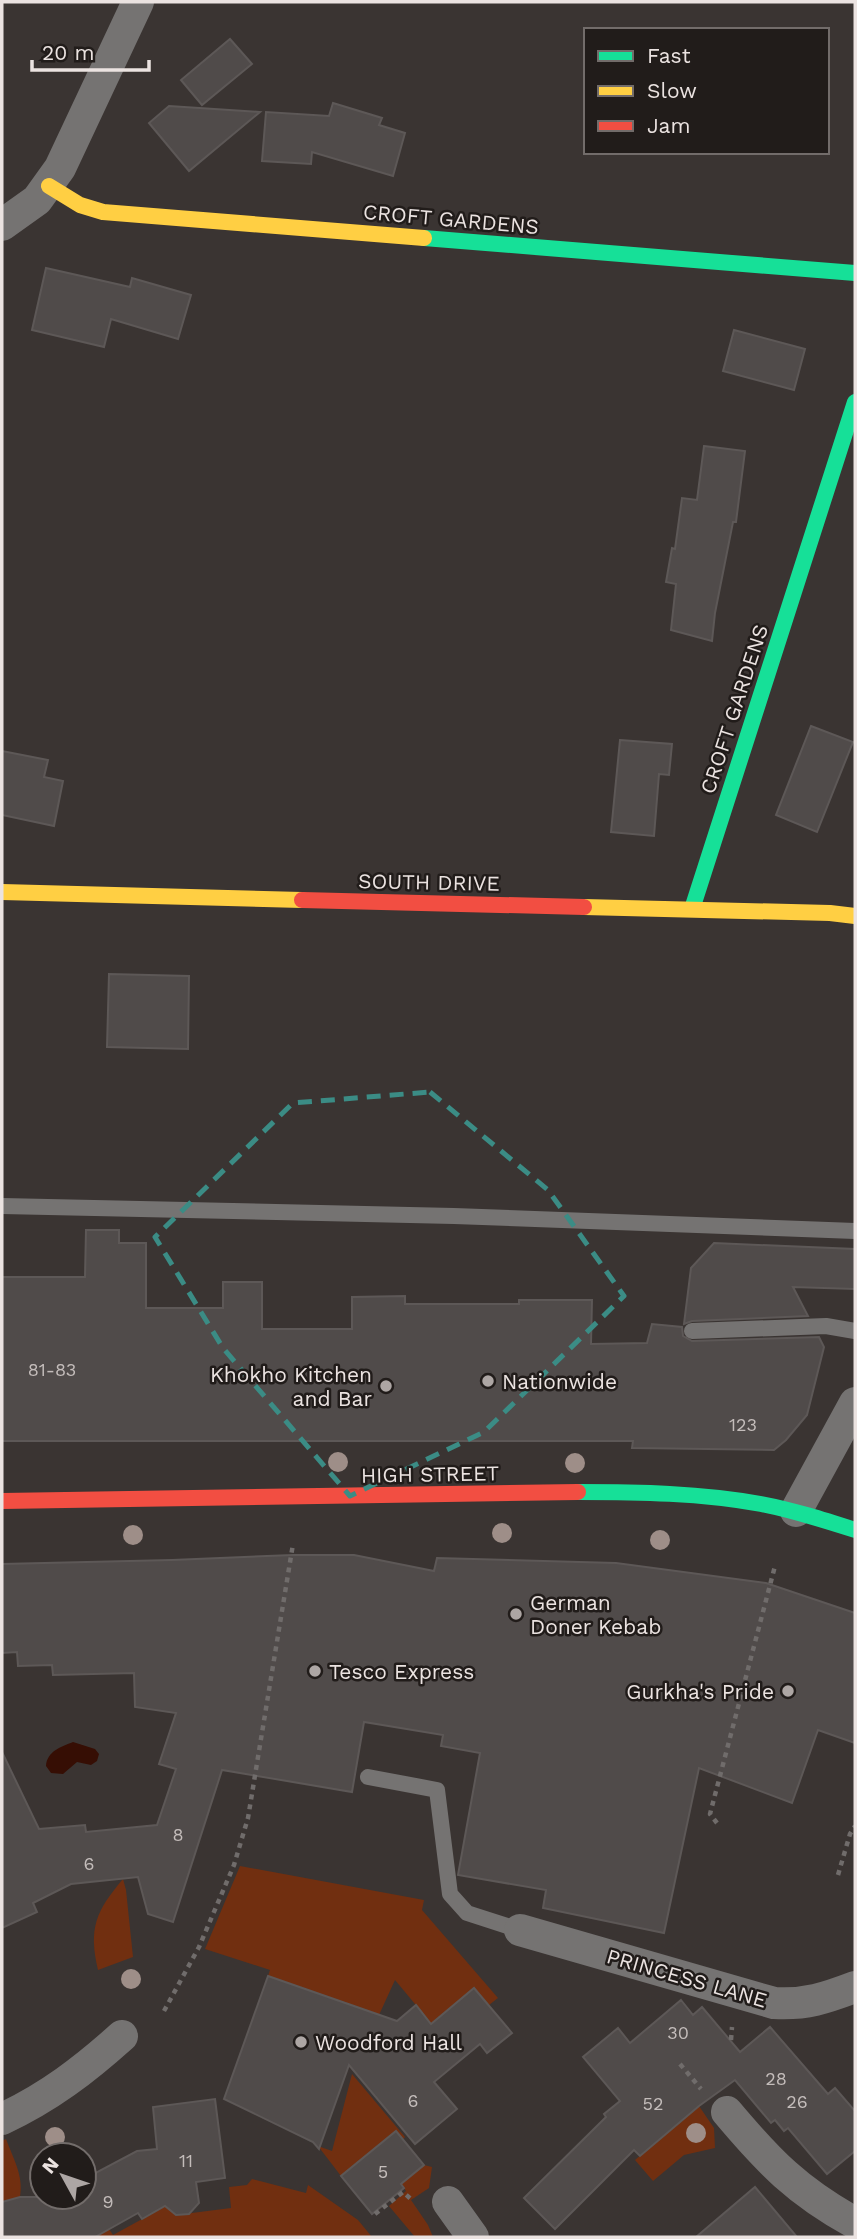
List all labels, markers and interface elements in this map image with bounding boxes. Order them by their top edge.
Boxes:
scale bar [32,28,149,72]
legend [584,28,829,154]
text: 20 m [42,40,94,65]
text: Fast [647,43,691,68]
text: Slow [647,78,697,103]
text: Jam [647,113,690,138]
street label: CROFT GARDENS [362,199,540,239]
street label: CROFT GARDENS [695,621,773,797]
street label: SOUTH DRIVE [358,868,500,896]
house number: 81-83 [28,1359,76,1380]
place label: Khokho Kitchen and Bar [210,1362,372,1411]
place label: Nationwide [502,1369,617,1394]
marker: Nationwide [480,1373,496,1389]
marker: Khokho Kitchen and Bar [378,1378,394,1394]
house number: 123 [729,1414,757,1435]
street label: HIGH STREET [361,1460,500,1488]
place label: German Doner Kebab [530,1590,661,1639]
marker: German Doner Kebab [508,1606,524,1622]
place label: Tesco Express [329,1659,474,1684]
marker: Tesco Express [307,1663,323,1679]
place label: Gurkha's Pride [626,1679,774,1704]
marker: Gurkha's Pride [780,1683,796,1699]
house number: 8 [172,1824,184,1845]
house number: 6 [84,1853,94,1874]
street label: PRINCESS LANE [604,1943,770,2013]
house number: 30 [667,2022,689,2043]
place label: Woodford Hall [315,2030,463,2055]
marker: Woodford Hall [293,2034,309,2050]
house number: 28 [765,2068,787,2089]
house number: 6 [408,2090,418,2111]
house number: 26 [786,2091,808,2112]
house number: 52 [643,2093,663,2114]
north arrow [28,2141,98,2211]
house number: 11 [179,2150,193,2171]
text: N [37,2153,64,2178]
house number: 5 [378,2161,388,2182]
house number: 9 [102,2191,114,2212]

